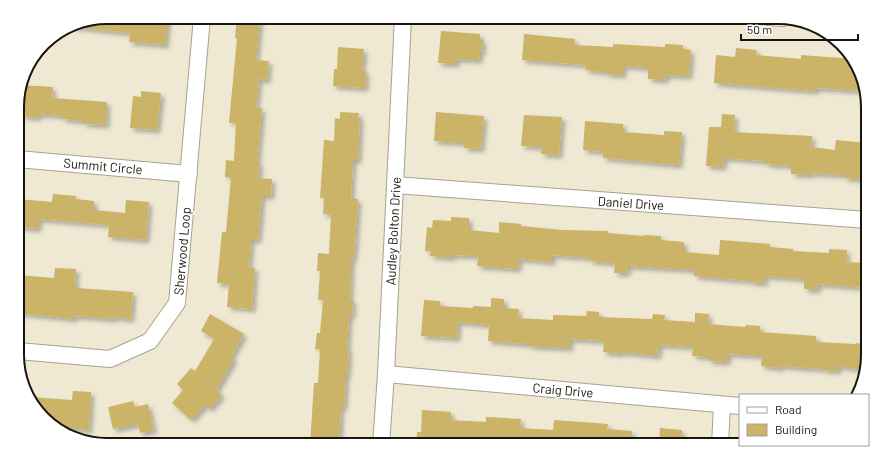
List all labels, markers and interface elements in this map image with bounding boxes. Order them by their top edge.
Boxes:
scale bar [741,16,858,42]
text: 50 m [747,22,772,36]
street label: Summit Circle [63,155,143,177]
street label: Audley Bolton Drive [382,176,404,286]
street label: Daniel Drive [597,193,665,213]
street label: Sherwood Loop [170,206,194,296]
street label: Craig Drive [532,379,594,401]
legend [739,394,869,446]
text: Road [775,402,802,416]
text: Building [775,422,817,436]

